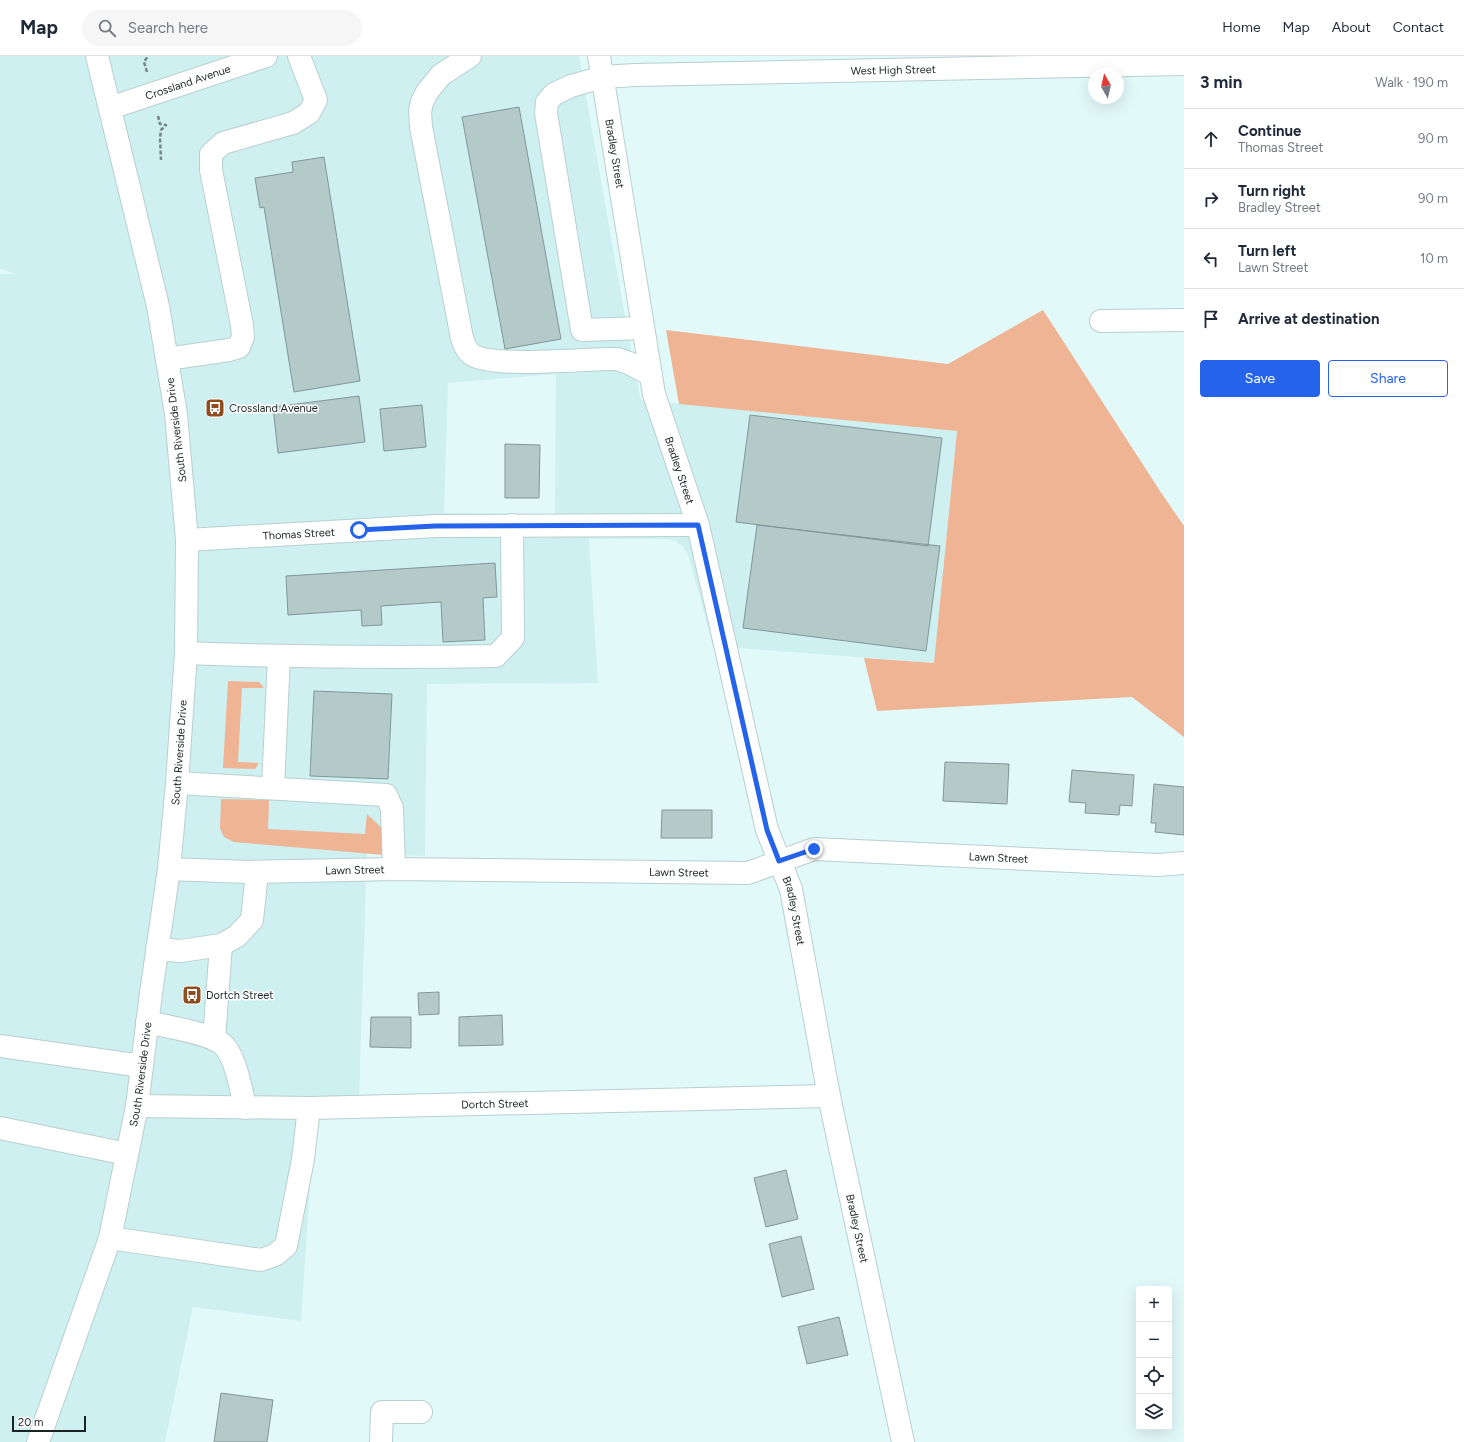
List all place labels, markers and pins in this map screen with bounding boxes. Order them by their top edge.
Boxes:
bus stop icon: Crossland Avenue [204,397,226,419]
place label: Crossland Avenue [229,402,318,415]
bus stop icon: Dortch Street [181,984,203,1006]
place label: Dortch Street [206,989,273,1002]

